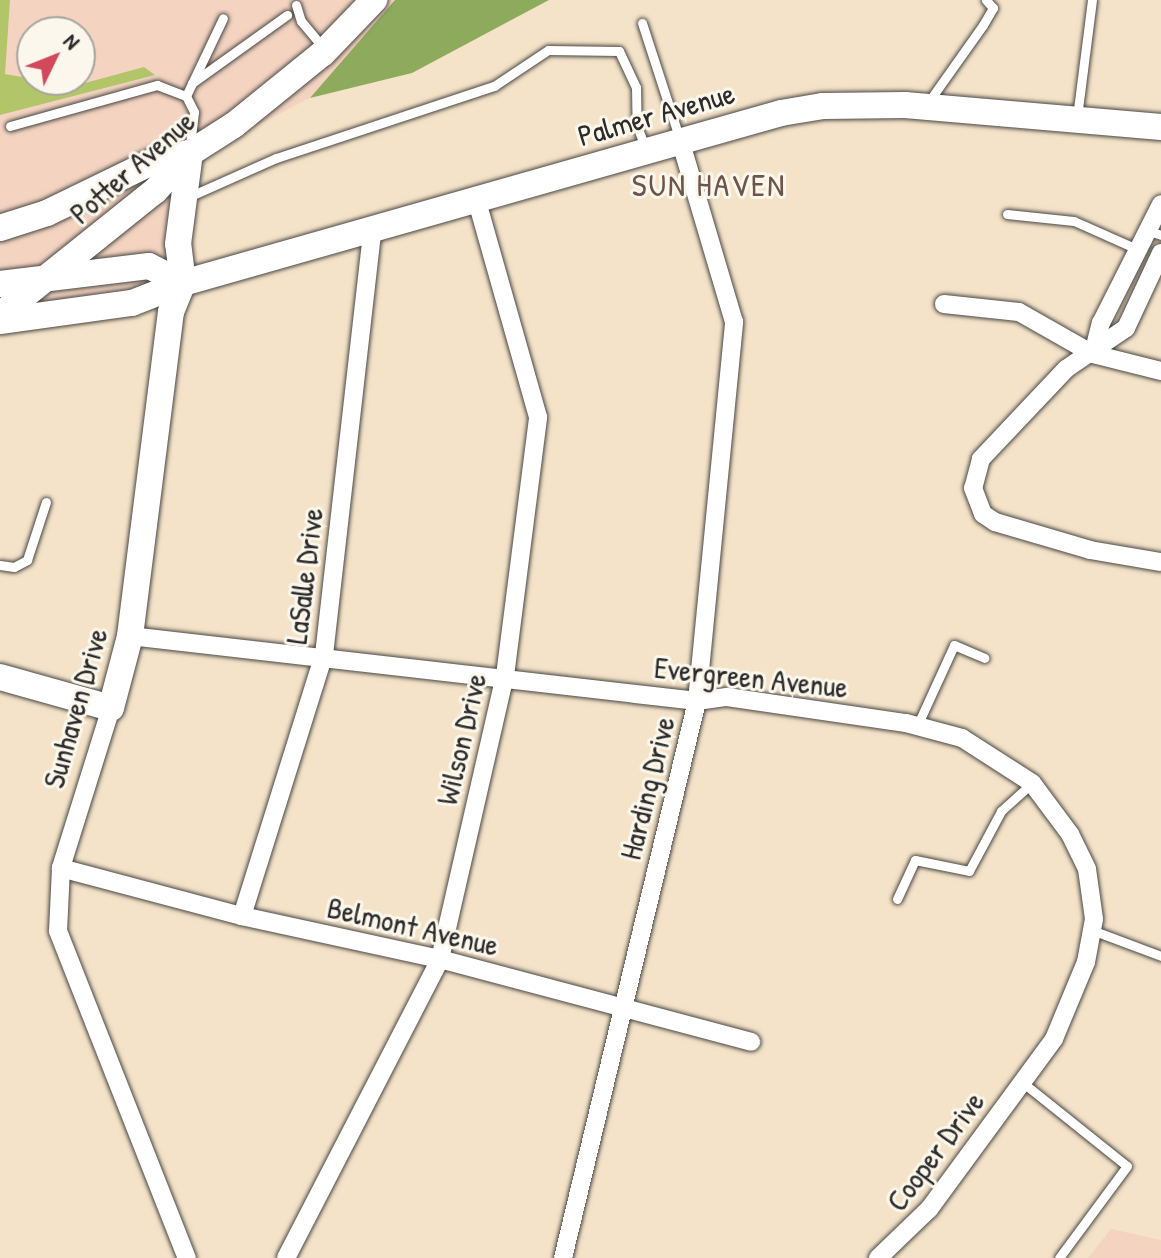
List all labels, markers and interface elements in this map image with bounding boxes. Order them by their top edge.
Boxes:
north arrow [16,16,96,96]
text: N [57,26,87,56]
street label: Palmer Avenue [574,75,738,153]
street label: Potter Avenue [62,103,202,231]
district label: SUN HAVEN [632,166,786,204]
street label: LaSalle Drive [278,506,330,646]
street label: Sunhaven Drive [35,624,115,792]
street label: Evergreen Avenue [653,649,849,705]
street label: Wilson Drive [428,670,494,808]
street label: Harding Drive [612,713,682,863]
street label: Belmont Avenue [324,889,502,963]
street label: Cooper Drive [878,1084,992,1218]

